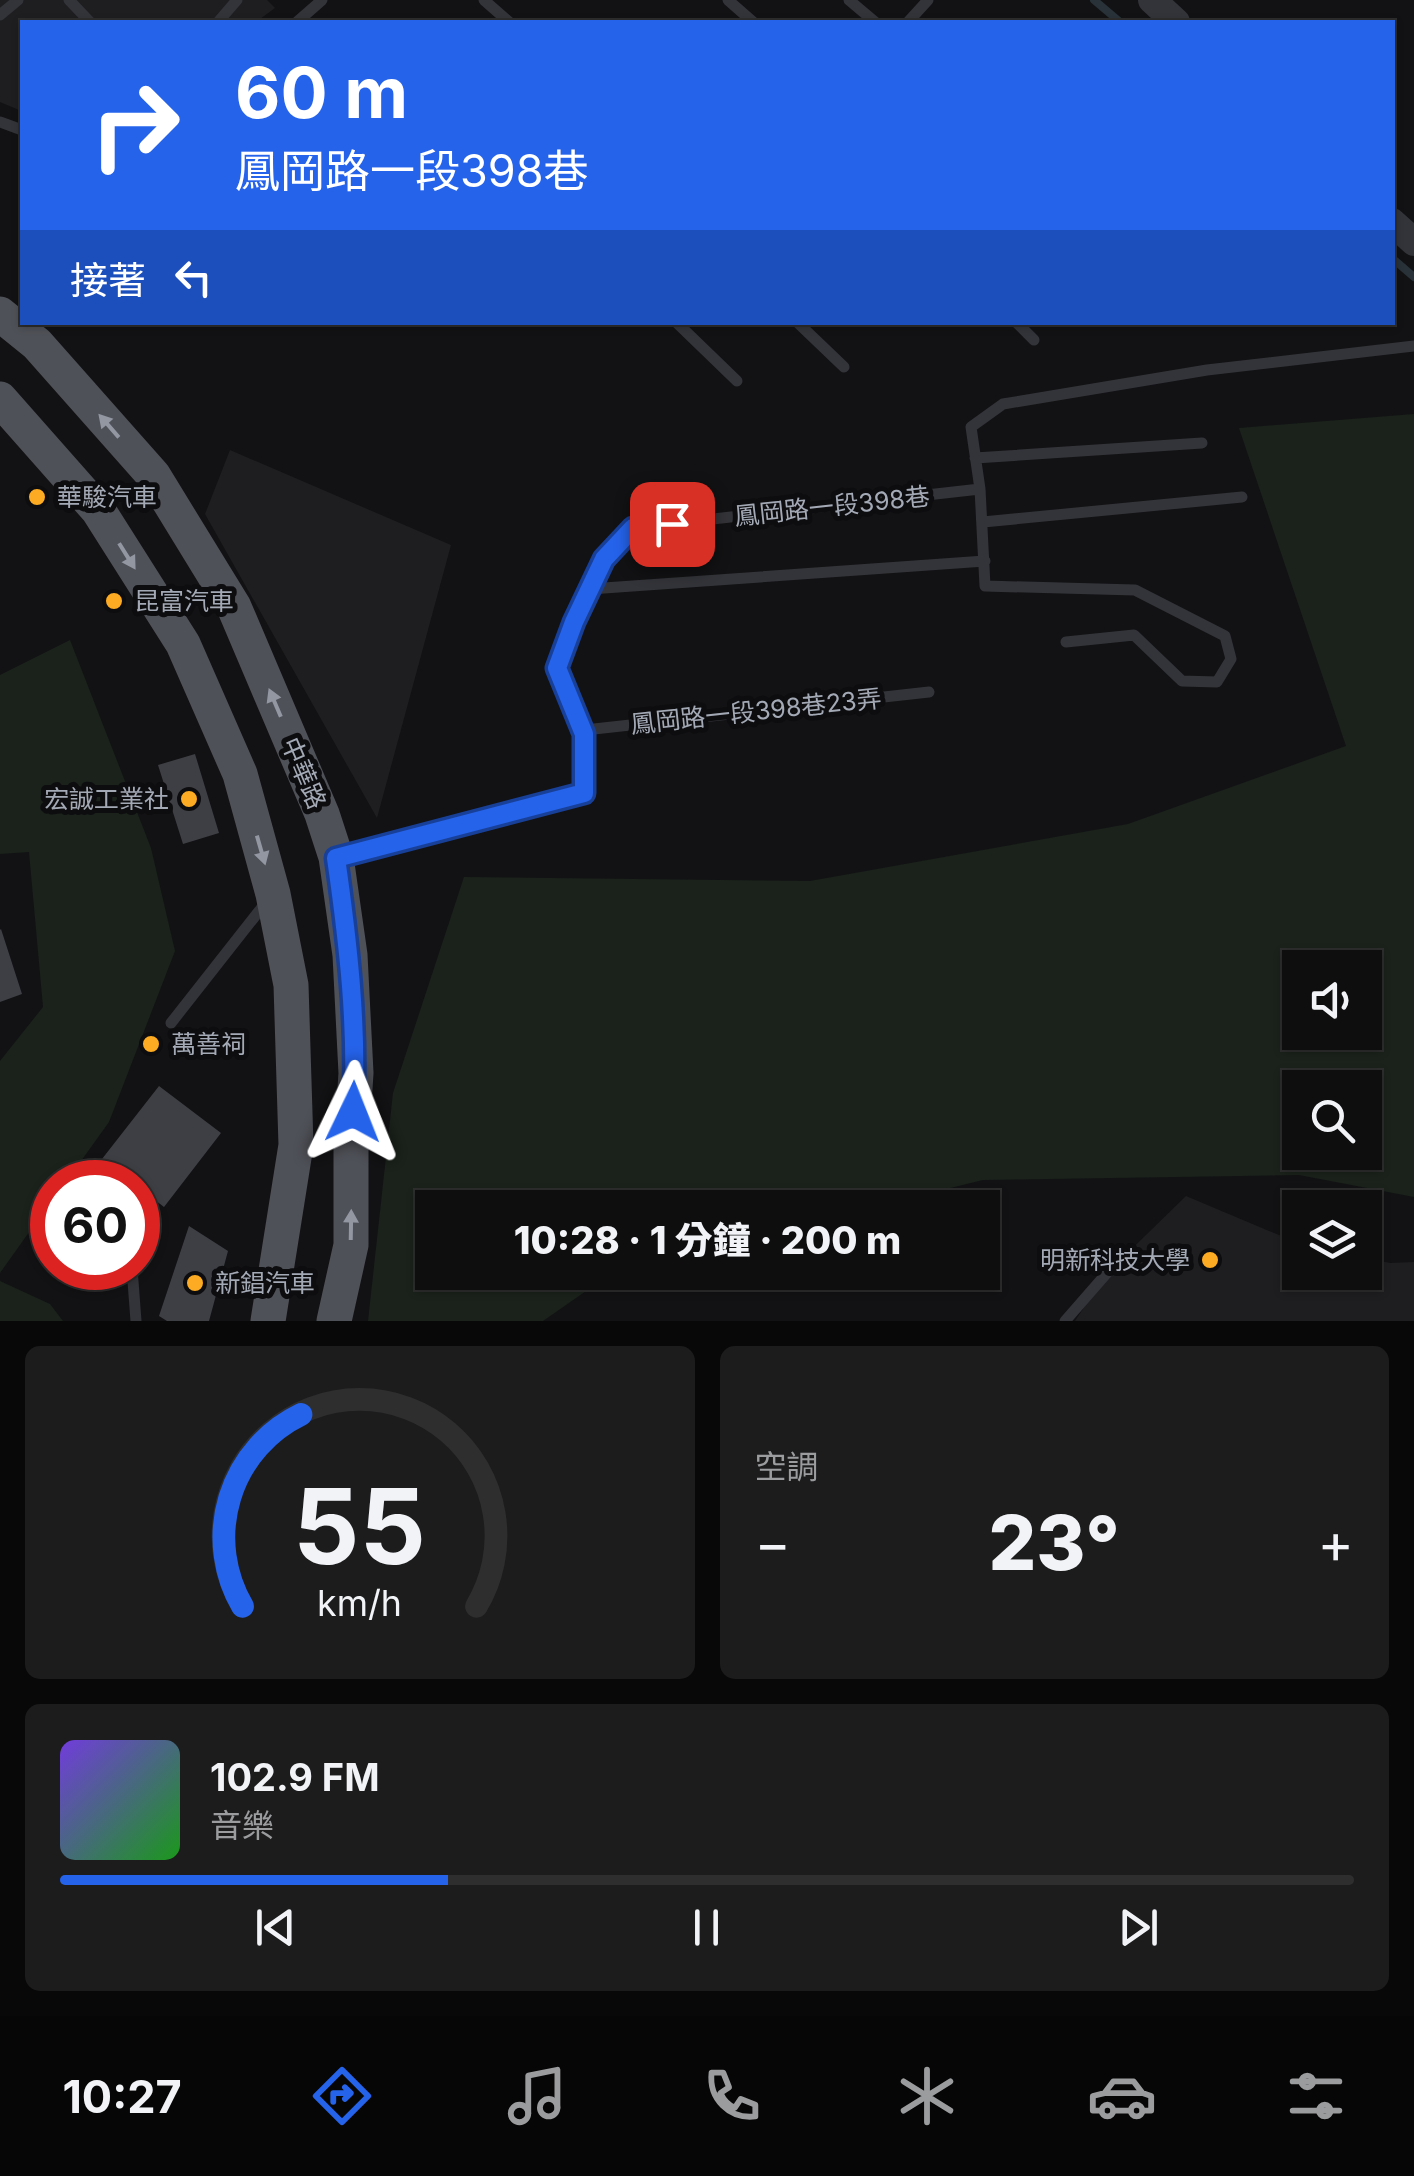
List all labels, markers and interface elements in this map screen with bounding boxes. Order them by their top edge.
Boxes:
text: 60 m [235,50,408,135]
icon: right [70,60,200,190]
text: 鳳岡路一段398巷 [235,143,589,198]
icon: left [166,250,221,305]
text: 接著 [70,257,146,303]
one-way arrow [99,414,121,439]
street label: 鳳岡路一段398巷 [733,481,931,531]
place label: 華駿汽車 [57,482,157,512]
pin [630,482,715,567]
marker: 華駿汽車 [26,486,48,508]
icon: arrive [645,497,700,552]
one-way arrow [118,542,136,570]
place label: 昆富汽車 [134,586,234,616]
marker: 昆富汽車 [103,590,125,612]
street label: 鳳岡路一段398巷23弄 [629,683,883,739]
one-way arrow [267,689,283,718]
street label: 中華路 [276,733,332,813]
place label: 宏誠工業社 [44,784,169,814]
marker: 宏誠工業社 [178,788,200,810]
one-way arrow [254,835,269,866]
map controls [1282,950,1382,1290]
button: sound [1282,950,1382,1050]
place label: 萬善祠 [171,1029,246,1059]
marker: 萬善祠 [140,1033,162,1055]
position arrow [301,1060,405,1164]
button: search [1282,1070,1382,1170]
speed limit sign: 60 [30,1160,160,1290]
button: layers [1282,1190,1382,1290]
one-way arrow [343,1209,359,1241]
text: 10:28 · 1 分鐘 · 200 m [514,1217,901,1263]
place label: 明新科技大學 [1040,1245,1190,1275]
marker: 明新科技大學 [1199,1249,1221,1271]
place label: 新錩汽車 [215,1268,315,1298]
marker: 新錩汽車 [184,1272,206,1294]
text: 空調 [755,1447,819,1486]
text: 55 [293,1463,426,1589]
text: 23° [989,1497,1120,1588]
text: − [755,1510,791,1576]
text: + [1318,1510,1354,1576]
text: km/h [317,1581,402,1625]
text: 102.9 FM [210,1754,380,1800]
text: 音樂 [210,1806,274,1845]
icon: previous [248,1900,303,1955]
icon: pause [679,1900,734,1955]
icon: next [1111,1900,1166,1955]
icon: directions [307,2061,377,2131]
icon: music [502,2061,572,2131]
icon: phone [697,2061,767,2131]
icon: climate [892,2061,962,2131]
icon: car [1087,2061,1157,2131]
icon: filters [1281,2061,1351,2131]
text: 10:27 [62,2069,182,2124]

